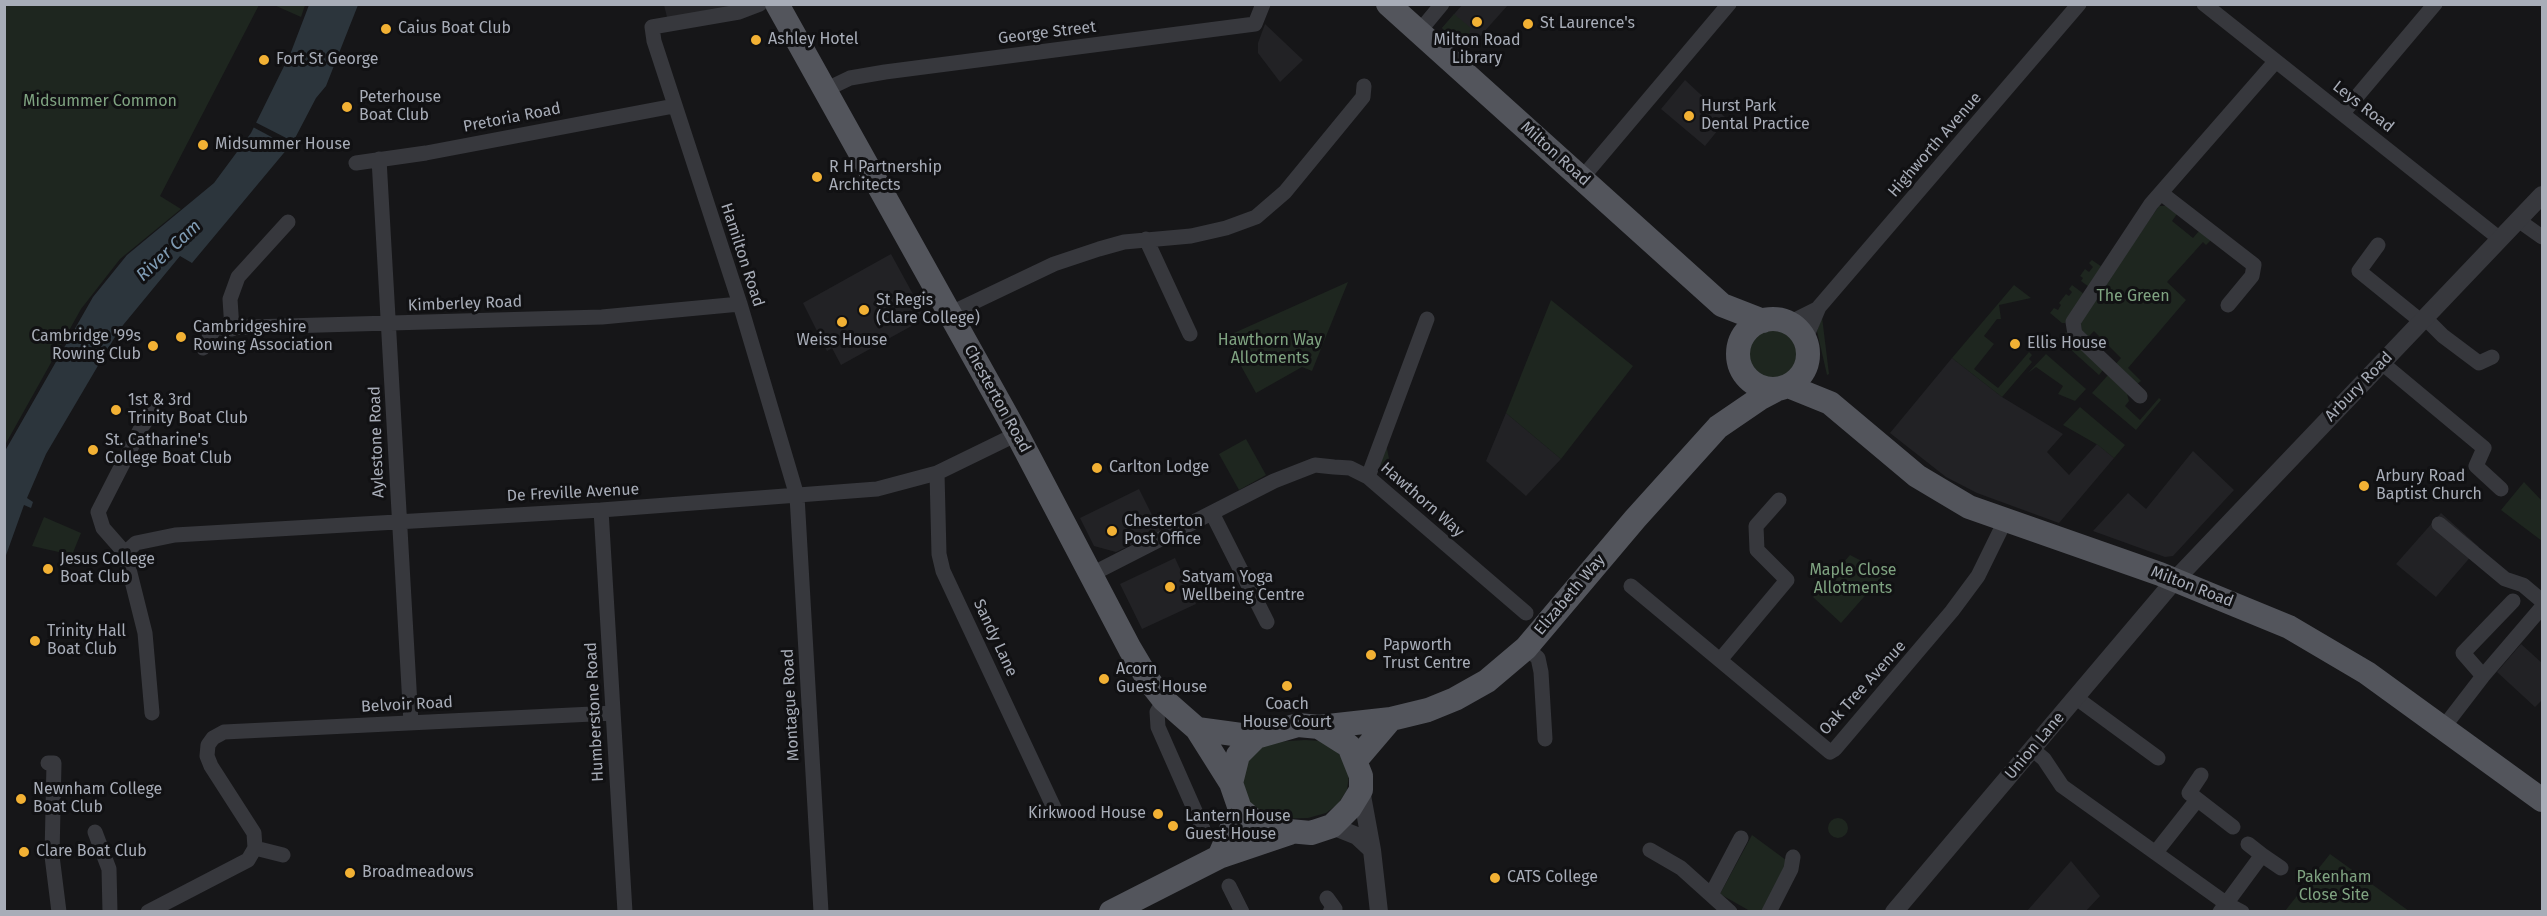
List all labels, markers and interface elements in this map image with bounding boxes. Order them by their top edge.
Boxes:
place label: St Laurence's [1540,14,1635,34]
marker: Milton Road Library [1470,15,1484,29]
street label: George Street [997,17,1097,49]
marker: St Laurence's [1521,17,1535,31]
place label: Caius Boat Club [398,19,511,39]
marker: Caius Boat Club [379,22,393,36]
place label: Ashley Hotel [768,30,859,50]
place label: Milton Road Library [1433,31,1521,69]
marker: Ashley Hotel [749,33,763,47]
place label: Fort St George [276,50,378,70]
marker: Fort St George [257,53,271,67]
street label: Leys Road [2328,77,2398,137]
place label: Peterhouse Boat Club [359,88,441,126]
street label: Highworth Avenue [1884,89,1986,201]
park label: Midsummer Common [23,92,177,112]
place label: Hurst Park Dental Practice [1701,97,1810,135]
street label: Pretoria Road [462,99,562,137]
marker: Peterhouse Boat Club [340,100,354,114]
marker: Hurst Park Dental Practice [1682,109,1696,123]
street label: Milton Road [1516,118,1594,190]
place label: Midsummer House [215,135,351,155]
marker: Midsummer House [196,138,210,152]
place label: R H Partnership Architects [829,158,942,196]
marker: R H Partnership Architects [810,170,824,184]
street label: Hamilton Road [716,201,768,309]
water label: River Cam [132,216,206,286]
park label: The Green [2096,287,2170,307]
place label: St Regis (Clare College) [876,291,980,329]
street label: Kimberley Road [408,292,522,316]
marker: St Regis (Clare College) [857,303,871,317]
marker: Weiss House [835,315,849,329]
place label: Cambridgeshire Rowing Association [193,318,333,356]
place label: Cambridge '99s Rowing Club [31,327,141,365]
marker: Cambridgeshire Rowing Association [174,330,188,344]
place label: Weiss House [796,331,888,351]
park label: Hawthorn Way Allotments [1218,331,1322,369]
place label: Ellis House [2027,334,2107,354]
marker: Ellis House [2008,337,2022,351]
marker: Cambridge '99s Rowing Club [146,339,160,353]
street label: Chesterton Road [959,342,1035,456]
street label: Arbury Road [2321,348,2397,426]
street label: Aylestone Road [365,386,389,498]
place label: 1st & 3rd Trinity Boat Club [128,391,248,429]
marker: 1st & 3rd Trinity Boat Club [109,403,123,417]
place label: St. Catharine's College Boat Club [105,431,232,469]
marker: St. Catharine's College Boat Club [86,443,100,457]
place label: Carlton Lodge [1109,458,1209,478]
street label: Hawthorn Way [1376,459,1468,541]
marker: Carlton Lodge [1090,461,1104,475]
place label: Arbury Road Baptist Church [2376,467,2482,505]
marker: Arbury Road Baptist Church [2357,479,2371,493]
street label: De Freville Avenue [506,480,640,506]
place label: Chesterton Post Office [1124,512,1203,550]
marker: Chesterton Post Office [1105,524,1119,538]
place label: Jesus College Boat Club [60,550,155,588]
street label: Elizabeth Way [1531,551,1609,639]
park label: Maple Close Allotments [1809,561,1897,599]
marker: Jesus College Boat Club [41,562,55,576]
street label: Milton Road [2148,562,2236,612]
place label: Satyam Yoga Wellbeing Centre [1182,568,1305,606]
marker: Satyam Yoga Wellbeing Centre [1163,580,1177,594]
street label: Sandy Lane [969,596,1021,680]
place label: Trinity Hall Boat Club [47,622,126,660]
marker: Trinity Hall Boat Club [28,634,42,648]
place label: Papworth Trust Centre [1383,636,1471,674]
street label: Oak Tree Avenue [1816,637,1910,739]
street label: Humberstone Road [582,642,608,782]
street label: Montague Road [778,648,804,762]
marker: Papworth Trust Centre [1364,648,1378,662]
place label: Acorn Guest House [1116,660,1207,698]
marker: Acorn Guest House [1097,672,1111,686]
marker: Coach House Court [1280,679,1294,693]
street label: Belvoir Road [361,693,453,717]
place label: Coach House Court [1242,695,1332,733]
street label: Union Lane [2001,708,2069,784]
place label: Newnham College Boat Club [33,780,162,818]
marker: Newnham College Boat Club [14,792,28,806]
place label: Kirkwood House [1028,804,1146,824]
marker: Kirkwood House [1151,807,1165,821]
place label: Lantern House Guest House [1185,807,1291,845]
marker: Lantern House Guest House [1166,819,1180,833]
place label: Clare Boat Club [36,842,147,862]
marker: Clare Boat Club [17,845,31,859]
place label: Broadmeadows [362,863,474,883]
marker: Broadmeadows [343,866,357,880]
place label: CATS College [1507,868,1598,888]
park label: Pakenham Close Site [2296,868,2372,906]
marker: CATS College [1488,871,1502,885]

